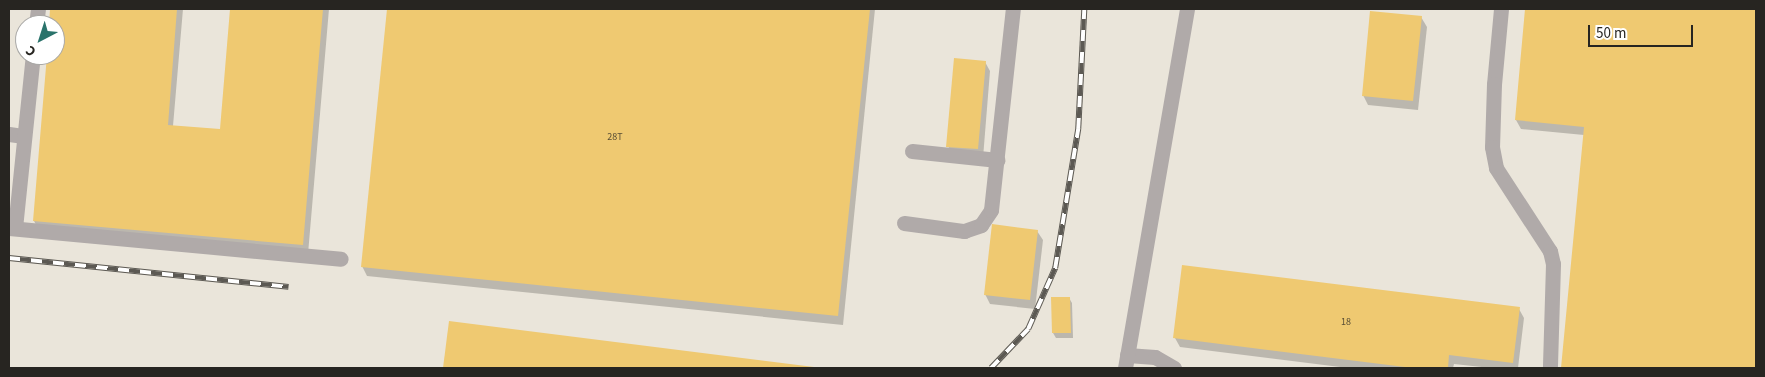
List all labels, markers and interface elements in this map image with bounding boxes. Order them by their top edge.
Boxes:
north arrow [15,15,65,65]
scale bar [1590,15,1695,47]
text: 50 m [1596,23,1626,44]
text: С [21,40,41,61]
house number: 28Т [607,132,623,144]
house number: 18 [1341,317,1351,329]

